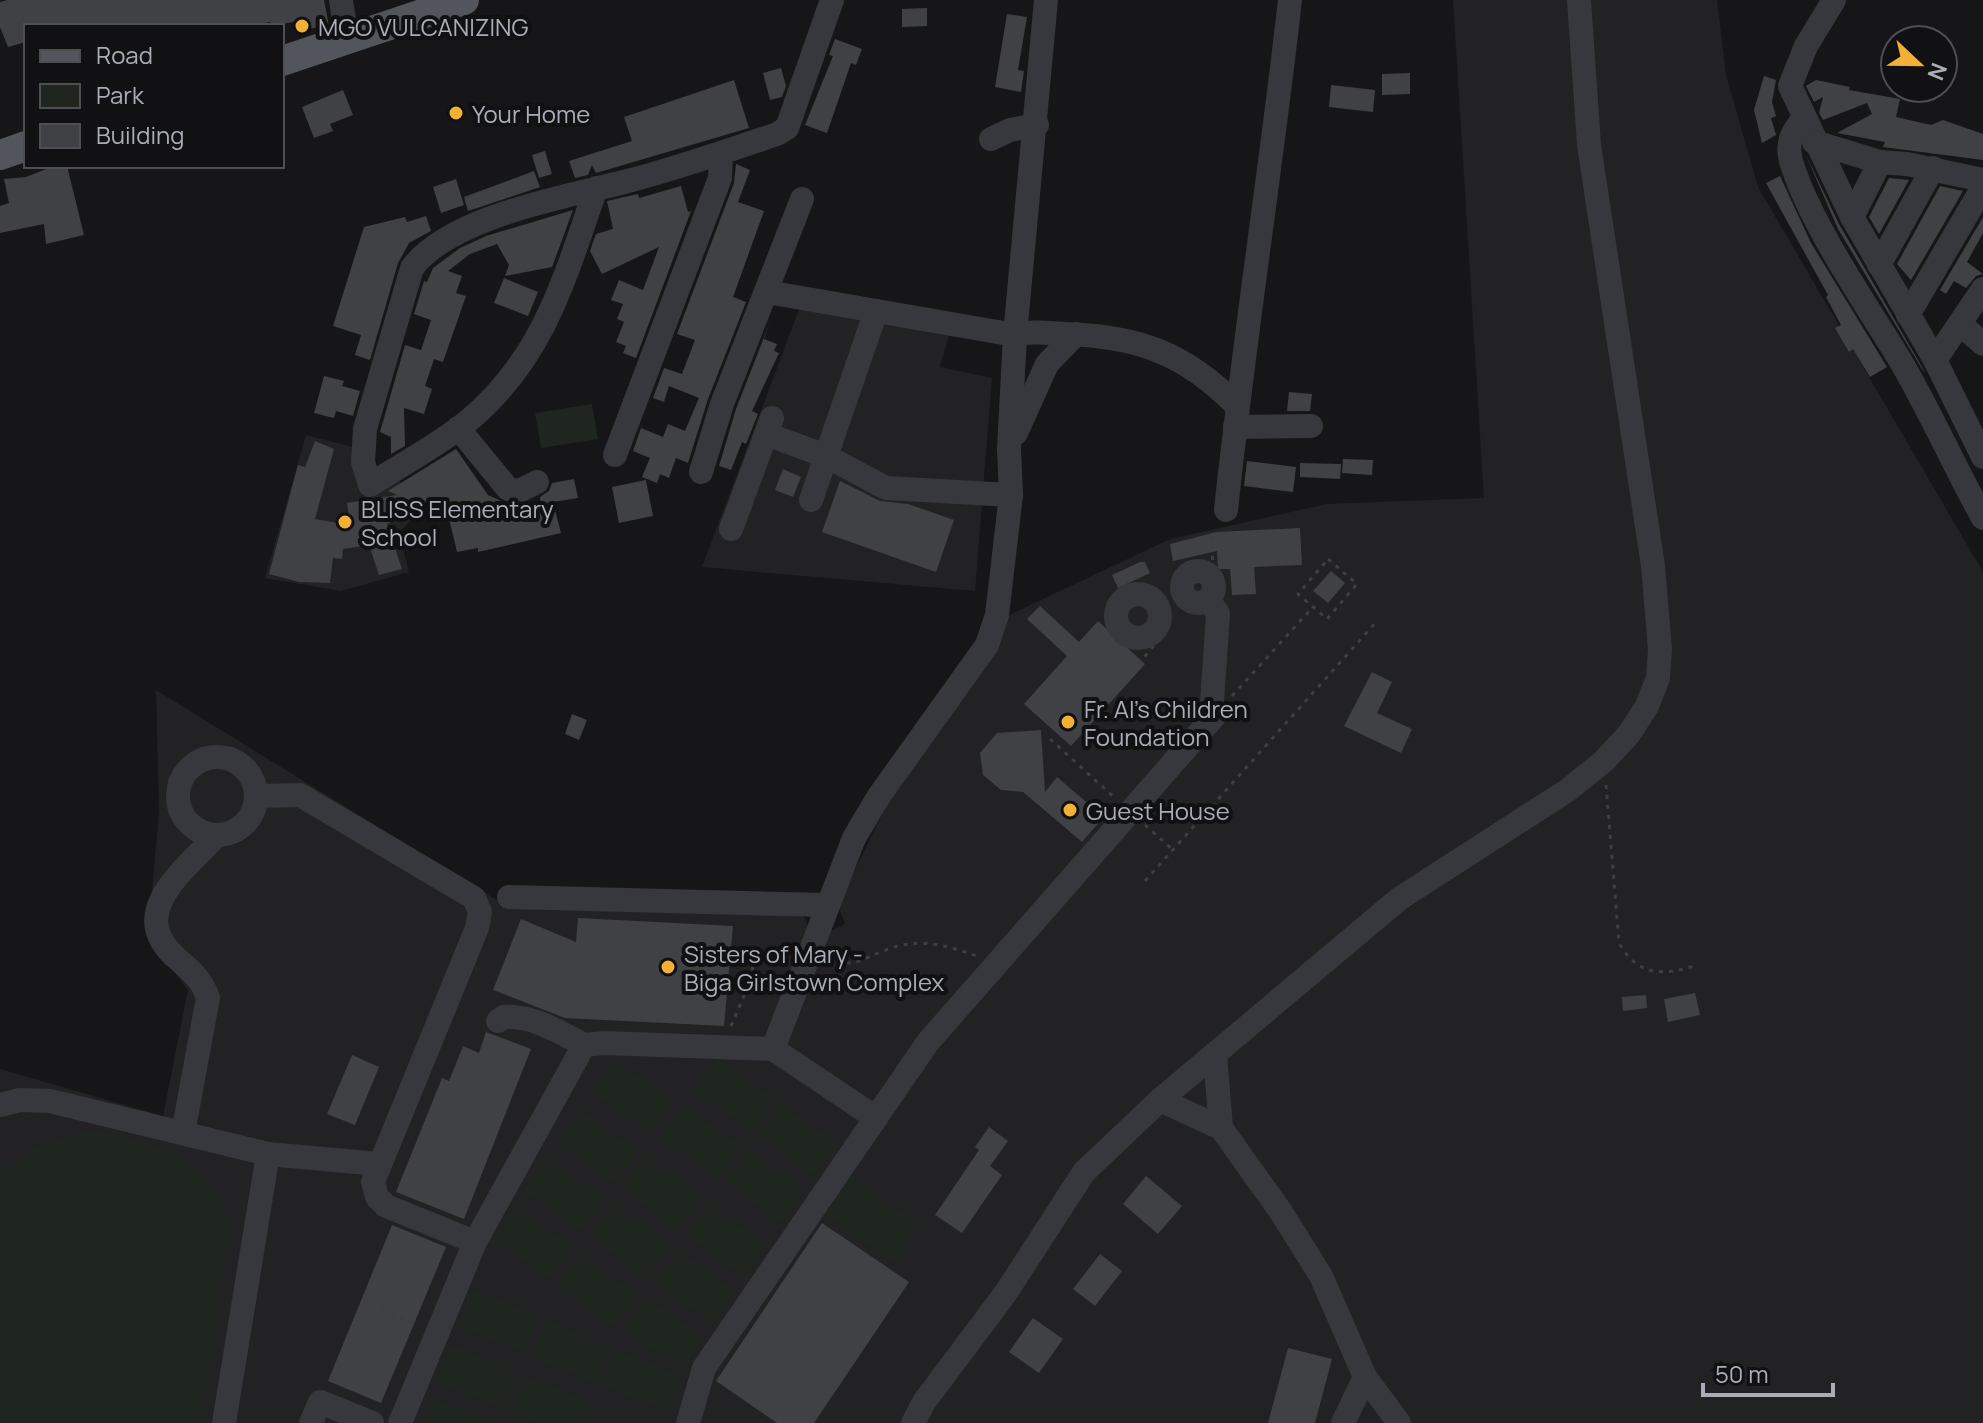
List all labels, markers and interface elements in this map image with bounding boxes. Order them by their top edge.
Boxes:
place label: MGO VULCANIZING [318,10,529,43]
marker: MGO VULCANIZING [293,17,311,35]
legend [24,24,284,168]
north arrow [1879,24,1959,104]
text: Road [96,38,153,71]
text: N [1921,59,1954,84]
text: Park [96,78,145,111]
place label: Your Home [472,97,590,130]
marker: Your Home [447,104,465,122]
text: Building [96,118,184,151]
place label: BLISS Elementary School [361,492,554,553]
marker: BLISS Elementary School [336,513,354,531]
place label: Fr. Al's Children Foundation [1084,692,1248,753]
marker: Fr. Al's Children Foundation [1059,713,1077,731]
place label: Guest House [1086,794,1230,827]
marker: Guest House [1061,801,1079,819]
place label: Sisters of Mary - Biga Girlstown Complex [684,937,944,998]
marker: Sisters of Mary - Biga Girlstown Complex [659,958,677,976]
scale bar [1703,1347,1833,1397]
text: 50 m [1715,1357,1769,1390]

